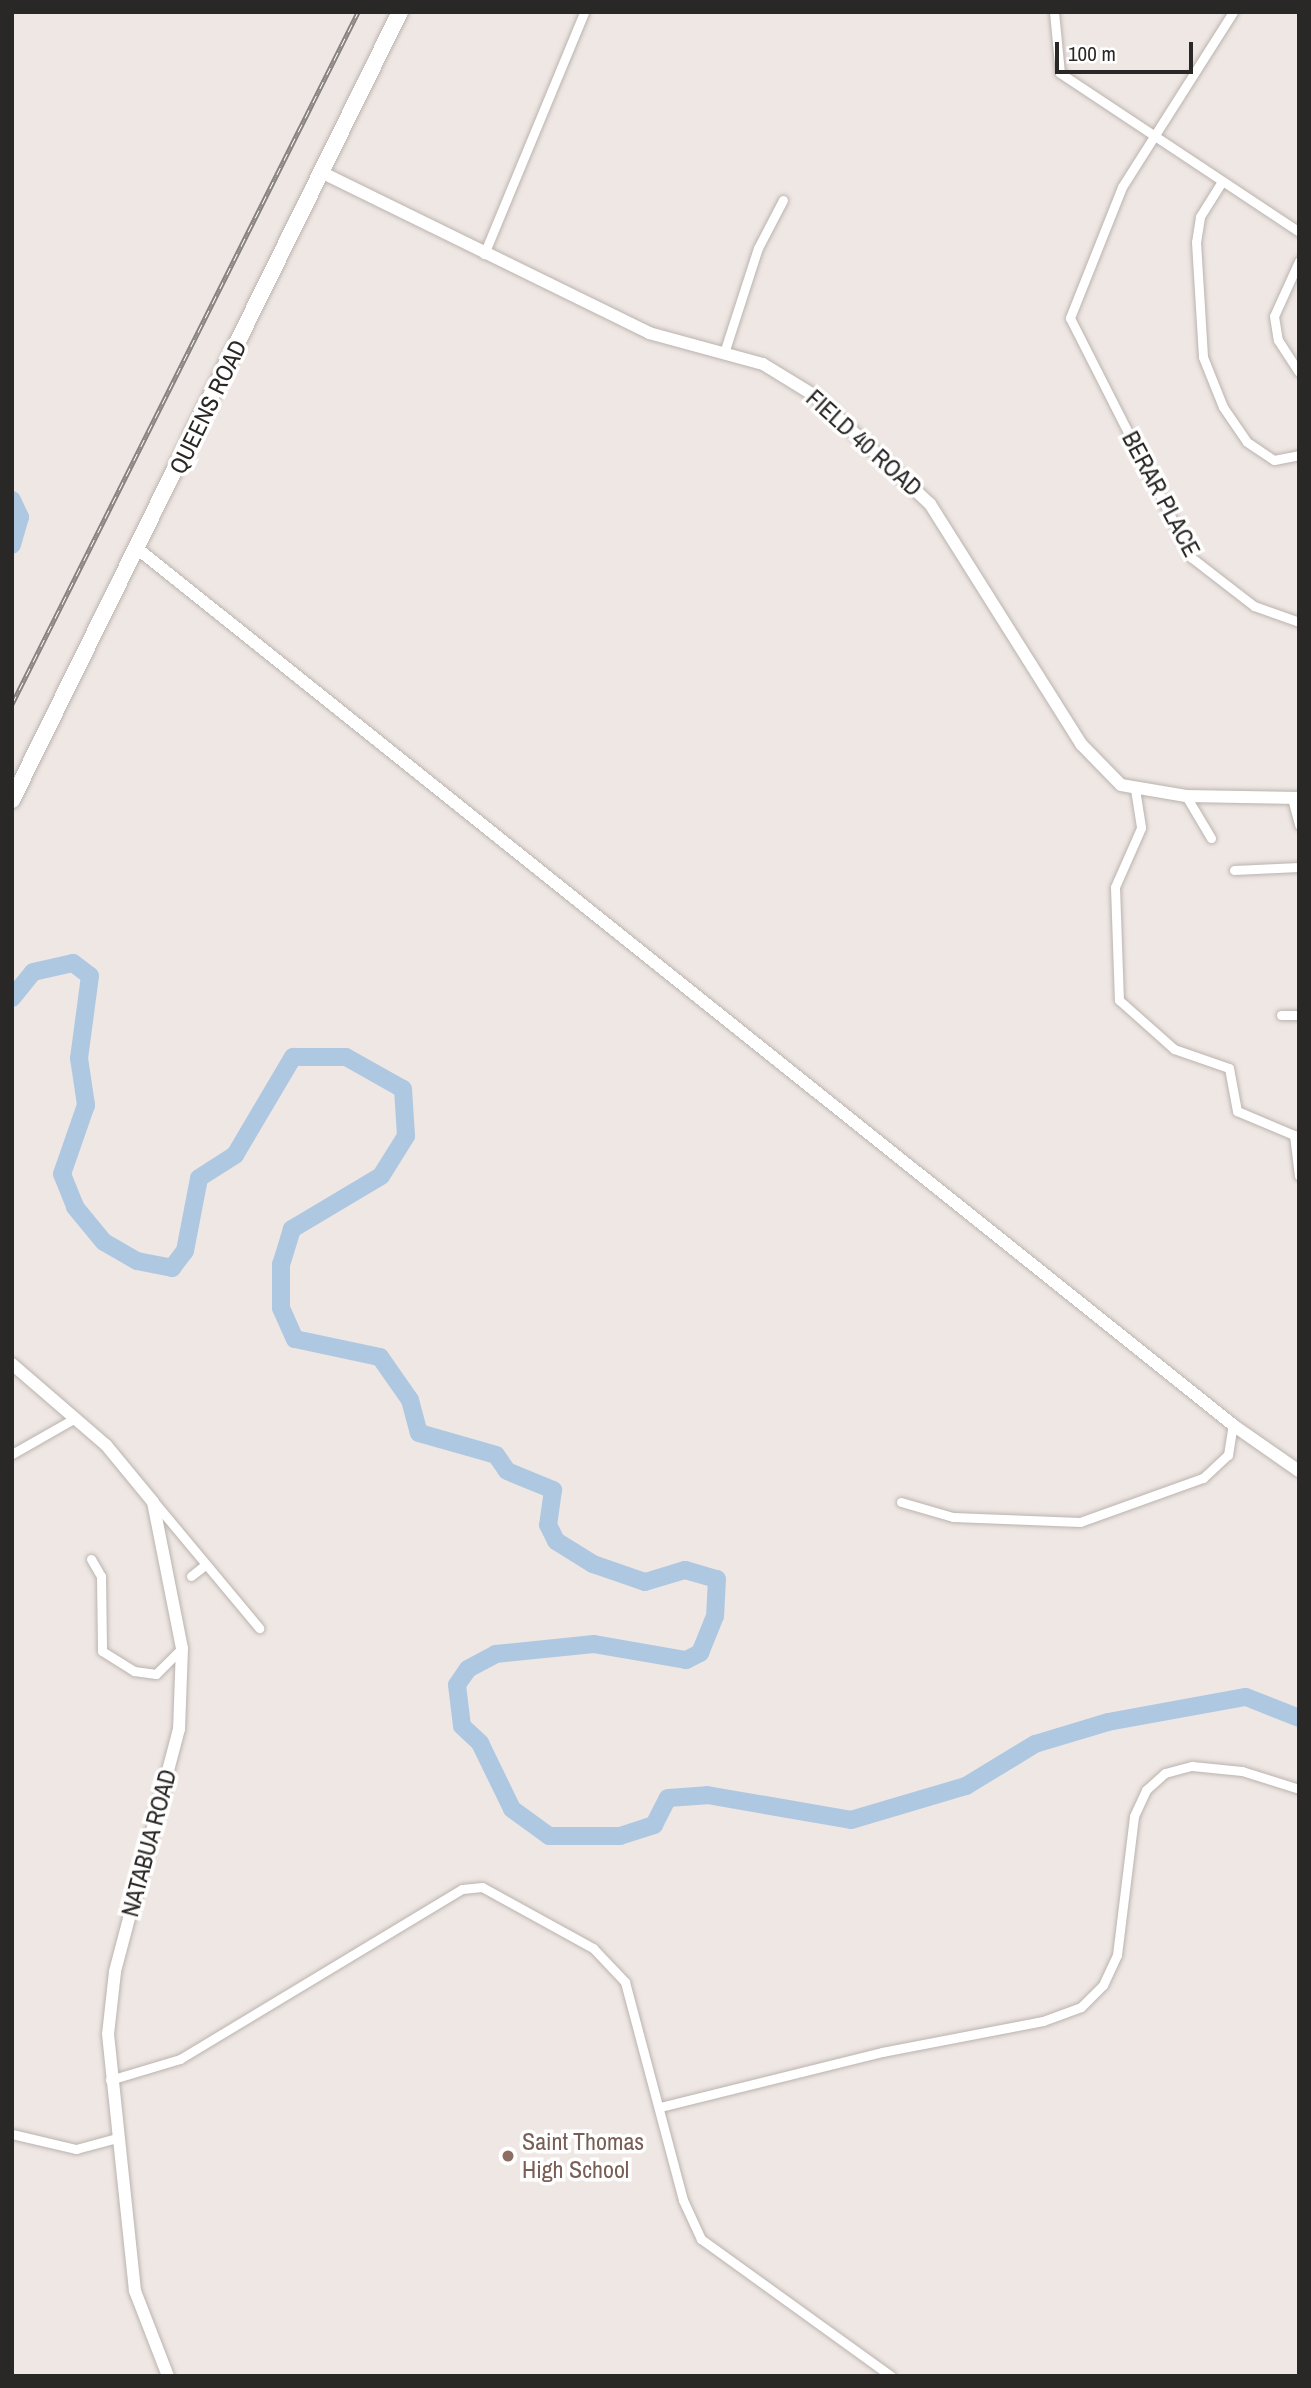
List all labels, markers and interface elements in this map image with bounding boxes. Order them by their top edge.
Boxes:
scale bar [1059,28,1197,72]
text: 100 m [1068,39,1116,68]
street label: QUEENS ROAD [163,335,253,479]
street label: FIELD 40 ROAD [800,384,928,502]
street label: BERAR PLACE [1116,426,1206,562]
street label: NATABUA ROAD [115,1766,183,1920]
place label: Saint Thomas High School [522,2128,645,2184]
marker: Saint Thomas High School [500,2148,516,2164]

